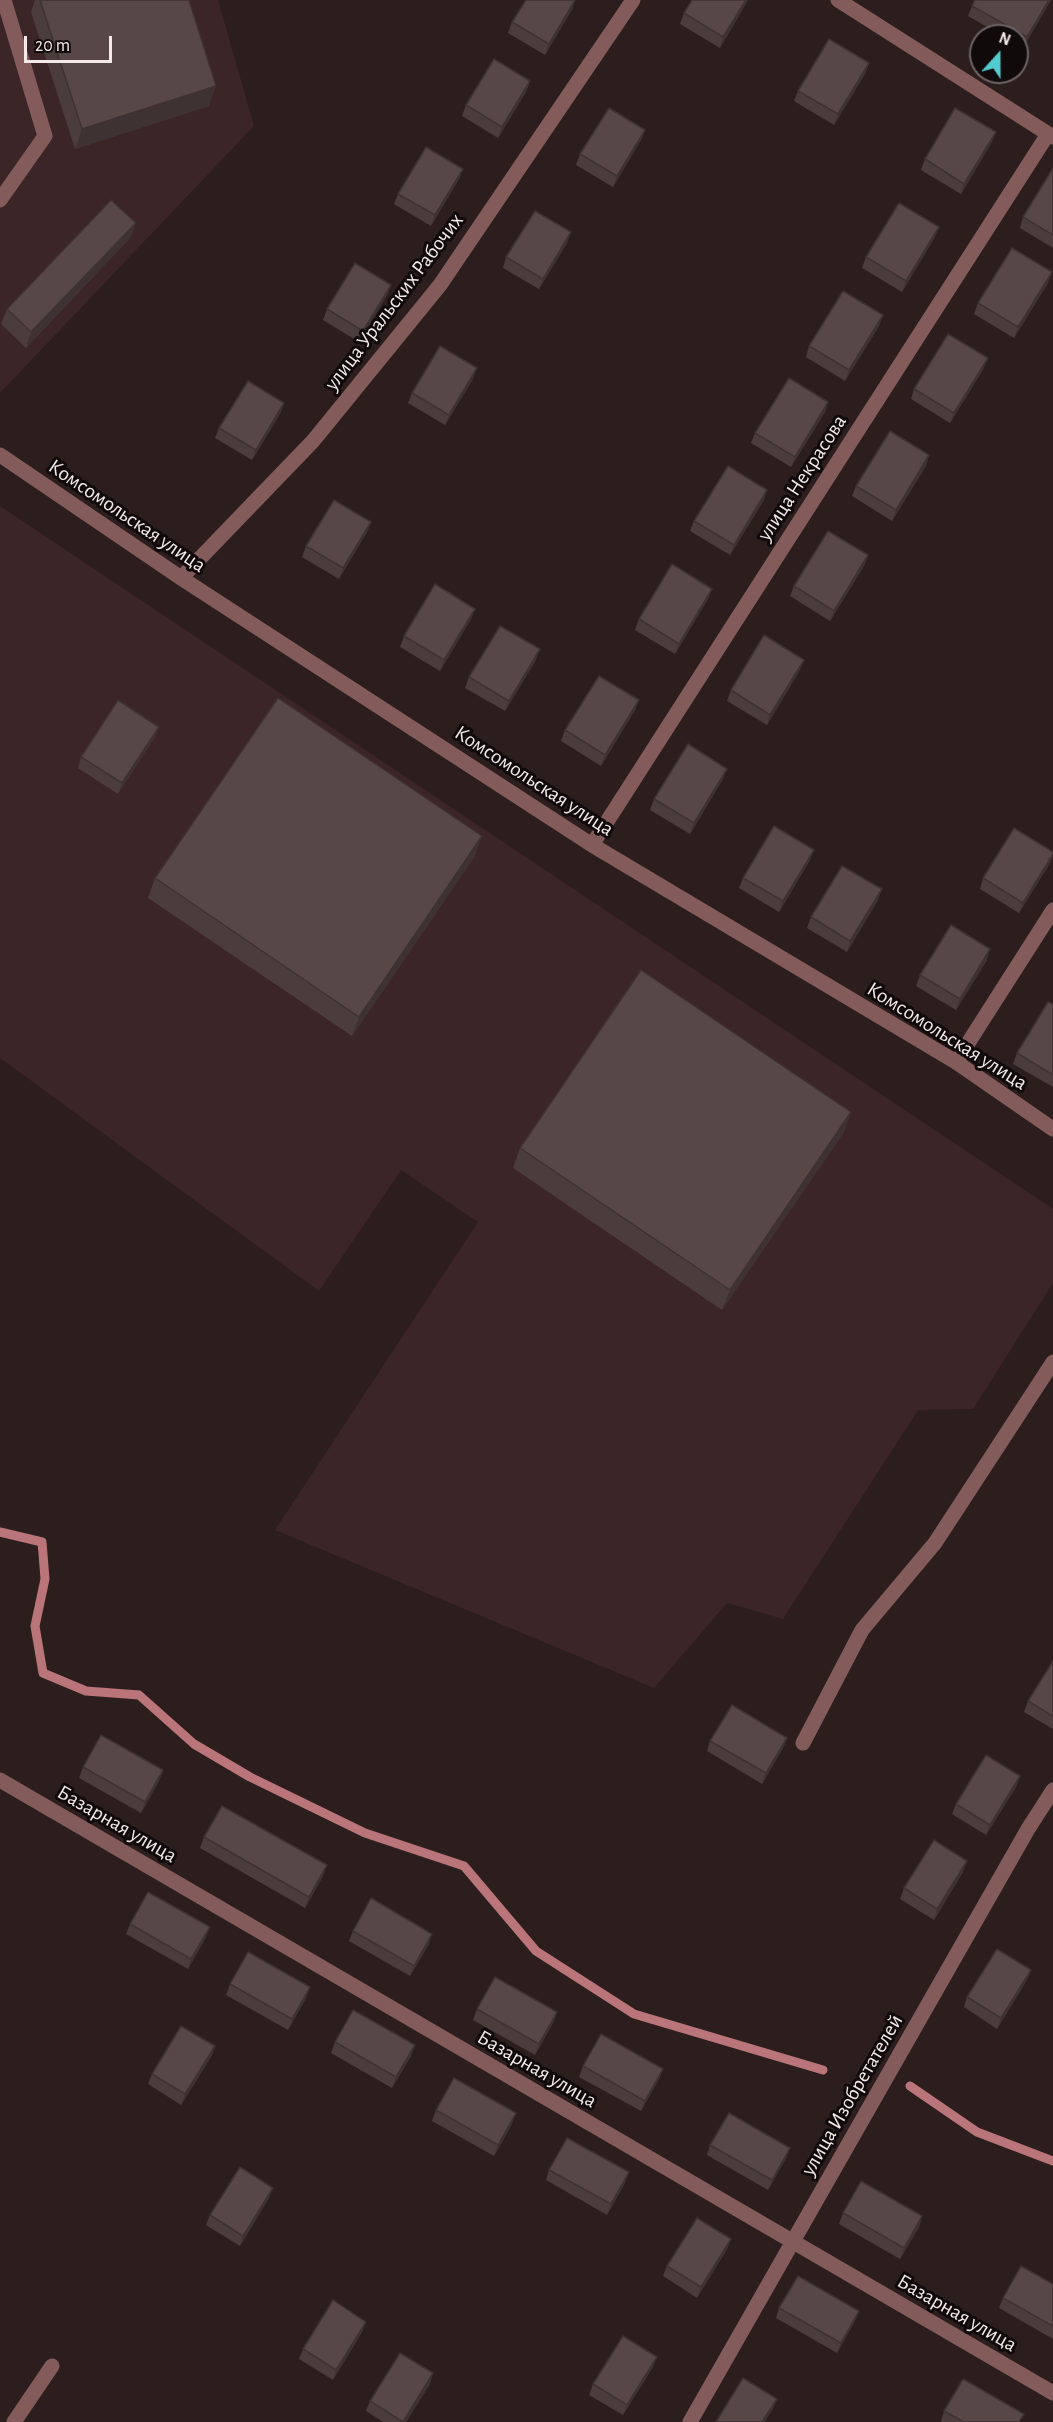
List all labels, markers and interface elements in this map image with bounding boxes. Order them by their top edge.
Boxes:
scale bar [27,24,116,62]
north arrow [969,24,1029,84]
text: N [997,30,1013,49]
text: 20 m [35,37,70,55]
street label: улица Уральских Рабочих [319,208,469,396]
street label: улица Некрасова [752,410,852,546]
street label: Комсомольская улица [43,454,211,578]
street label: Комсомольская улица [450,720,618,842]
street label: Комсомольская улица [862,976,1032,1096]
street label: Базарная улица [53,1780,181,1868]
street label: улица Изобретателей [796,2010,908,2180]
street label: Базарная улица [473,2025,601,2113]
street label: Базарная улица [893,2269,1021,2357]

